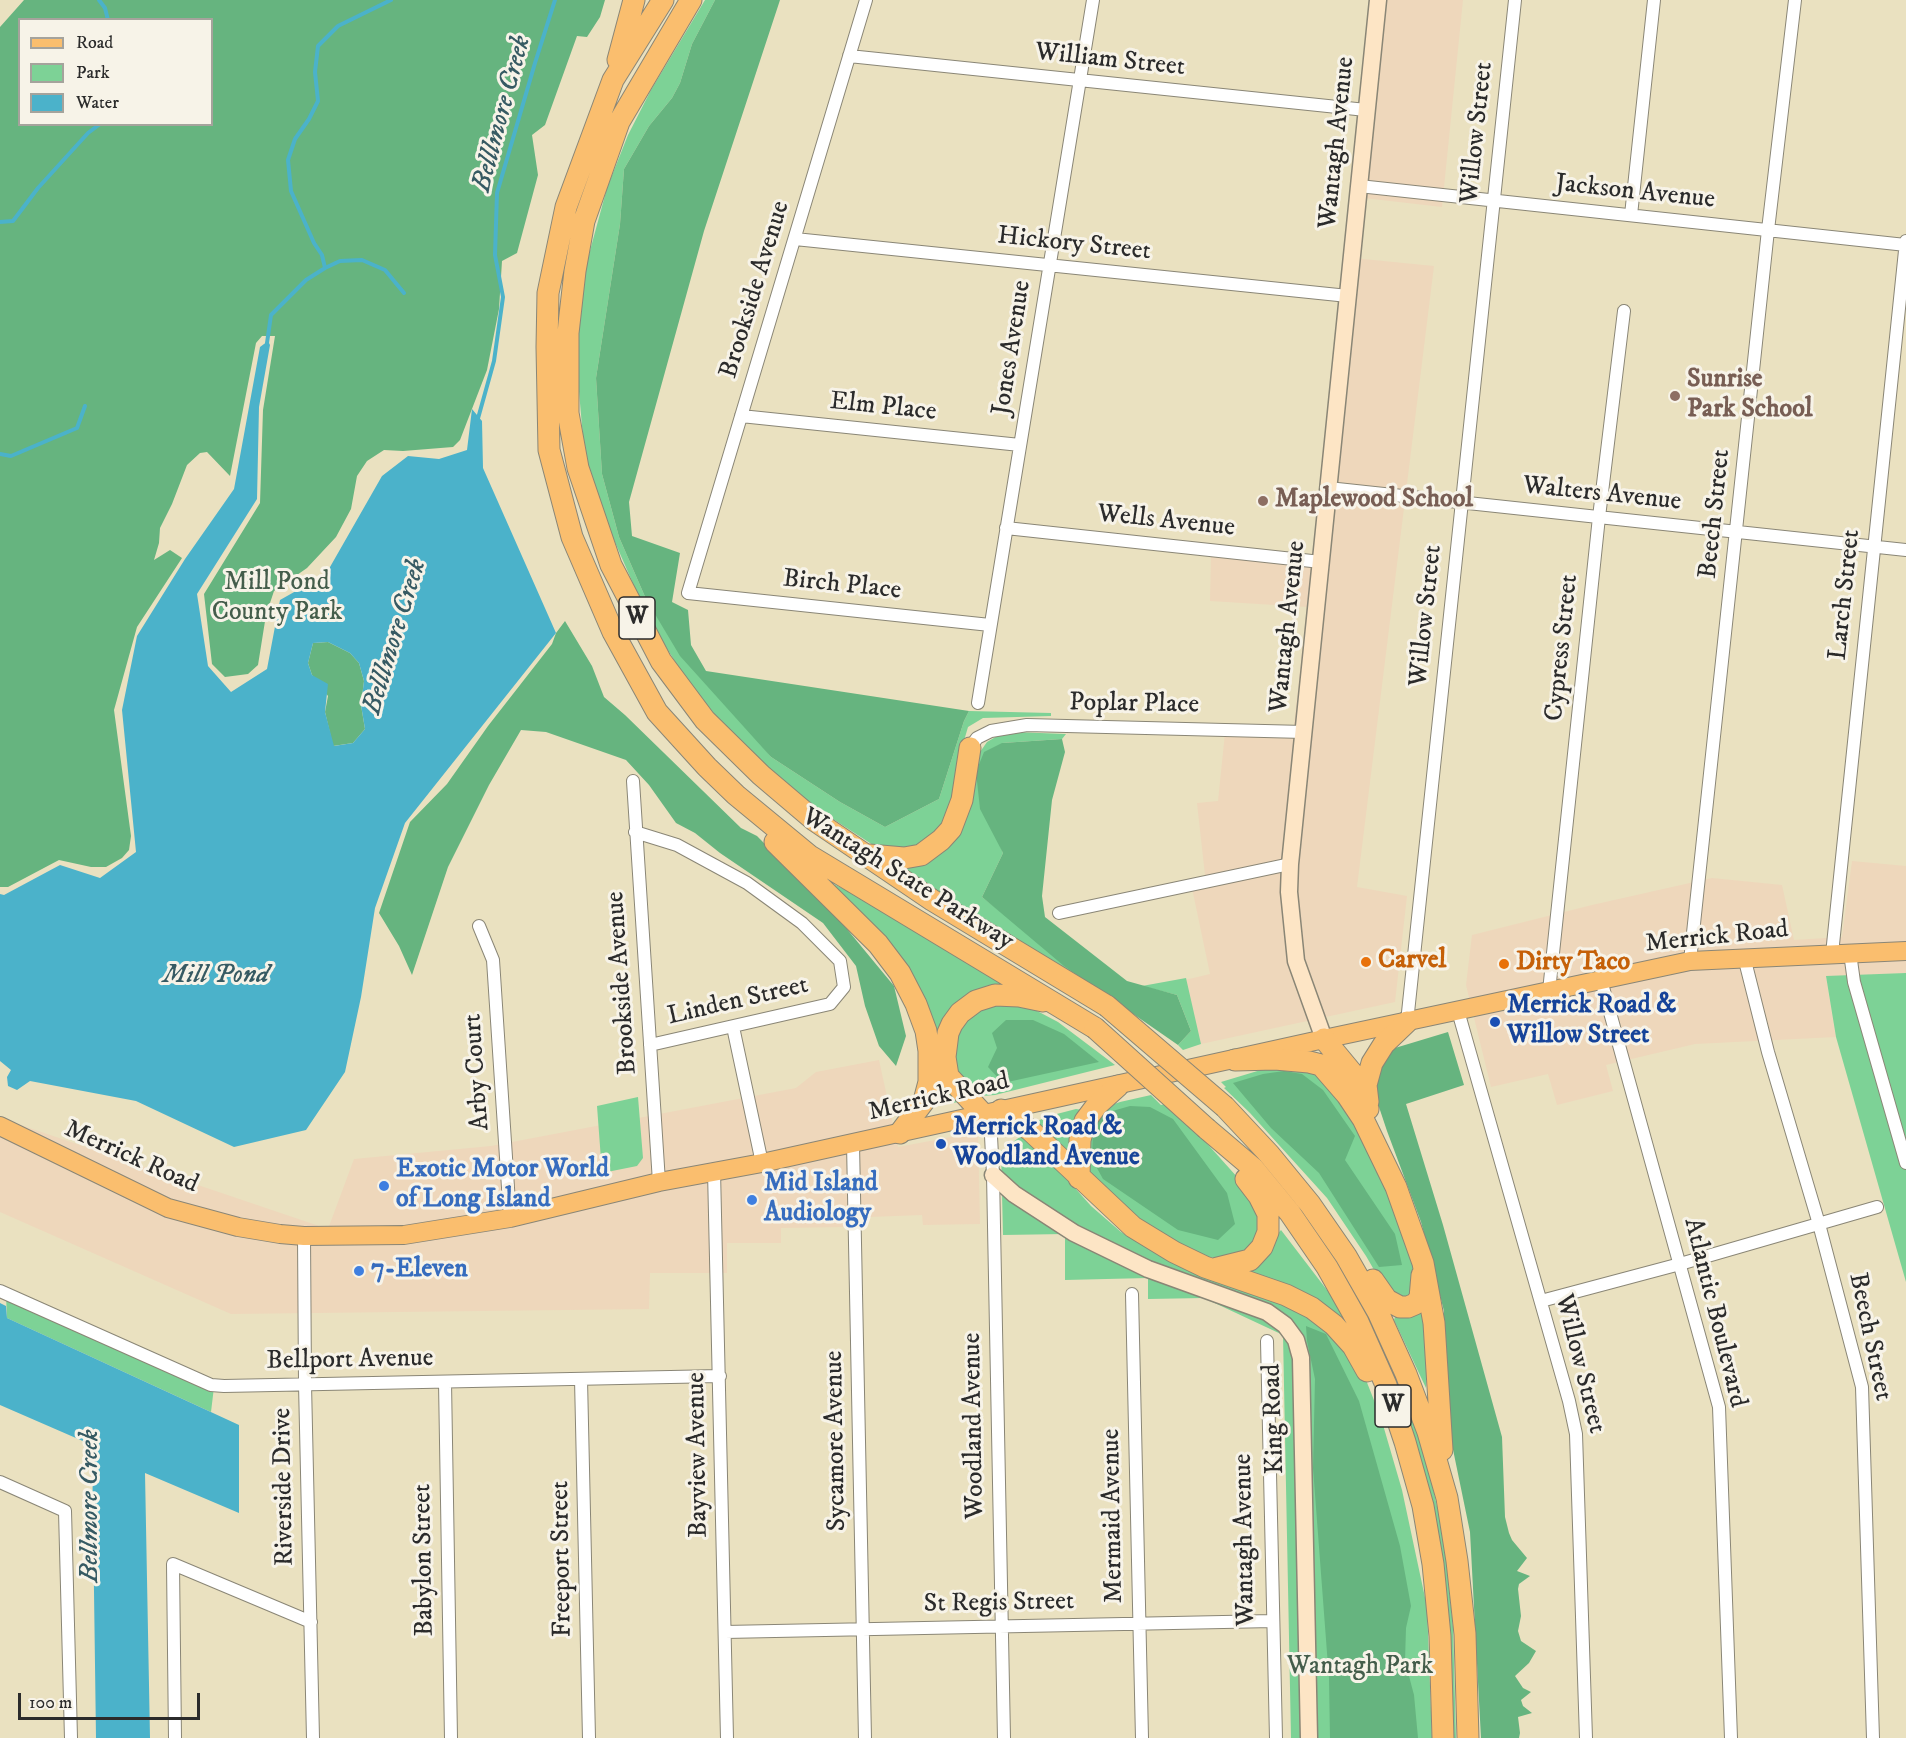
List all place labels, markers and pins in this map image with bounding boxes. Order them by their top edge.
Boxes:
place label: Sunrise Park School [1687,365,1813,426]
marker: Sunrise Park School [1668,389,1682,403]
place label: Maplewood School [1275,485,1473,517]
marker: Maplewood School [1256,494,1270,508]
place label: Carvel [1378,946,1446,978]
place label: Dirty Taco [1516,948,1630,980]
marker: Carvel [1359,955,1373,969]
marker: Dirty Taco [1497,957,1511,971]
place label: Merrick Road & Willow Street [1507,991,1676,1052]
marker: Merrick Road & Willow Street [1488,1015,1502,1029]
place label: Merrick Road & Woodland Avenue [953,1113,1140,1174]
marker: Merrick Road & Woodland Avenue [934,1137,948,1151]
place label: Exotic Motor World of Long Island [396,1155,609,1216]
place label: Mid Island Audiology [764,1169,878,1230]
marker: Exotic Motor World of Long Island [377,1179,391,1193]
marker: Mid Island Audiology [745,1193,759,1207]
place label: 7-Eleven [371,1255,468,1287]
marker: 7-Eleven [352,1264,366,1278]

